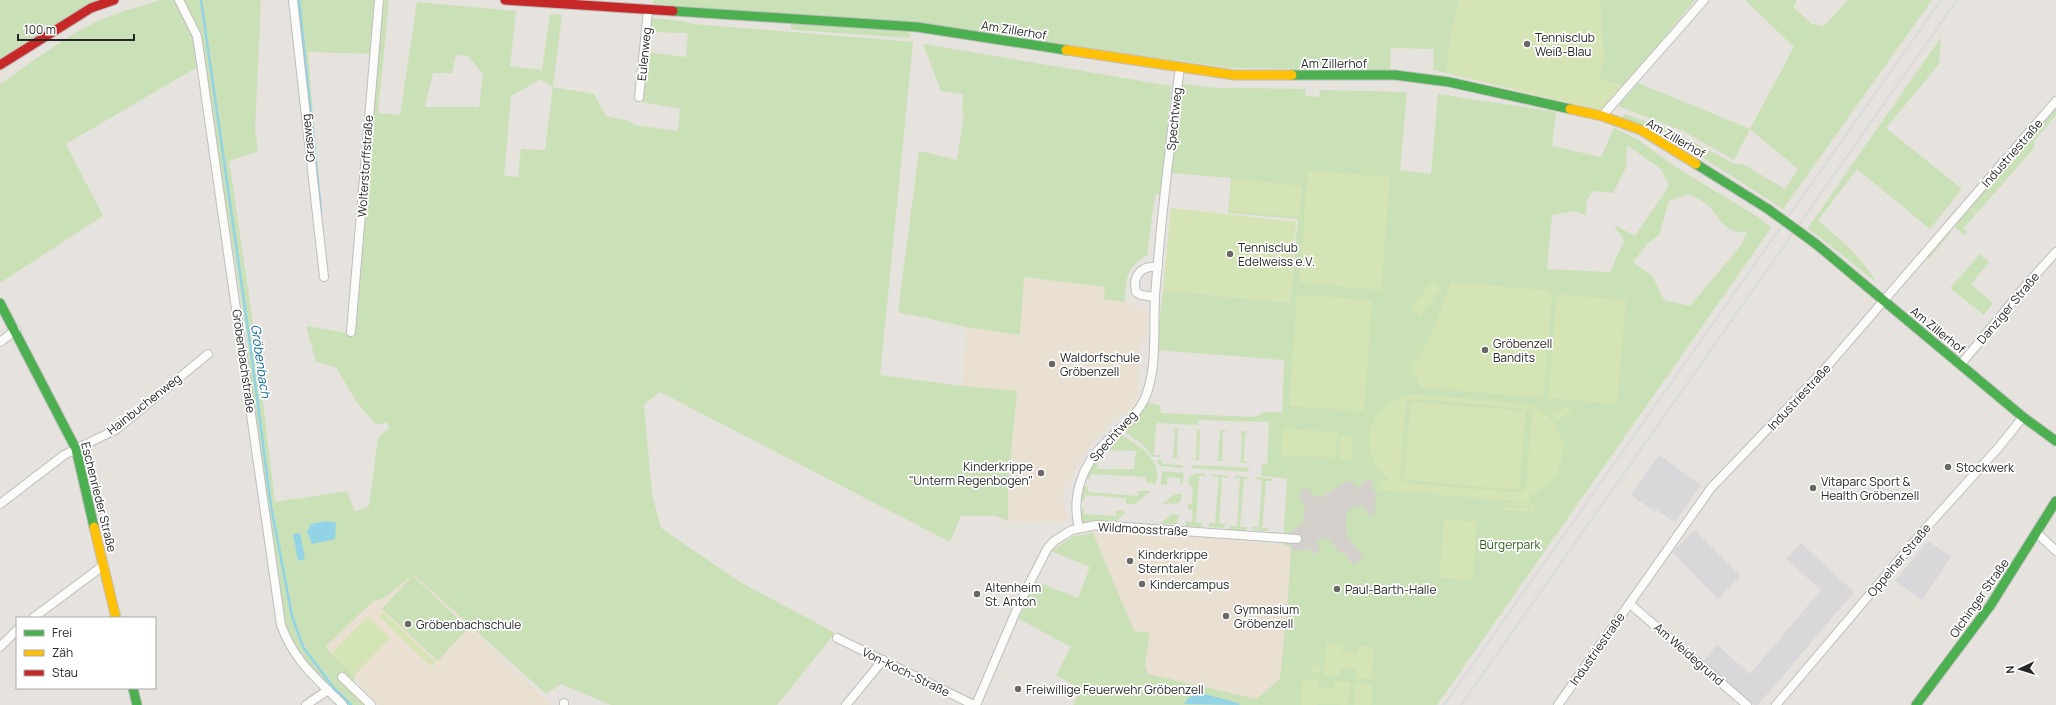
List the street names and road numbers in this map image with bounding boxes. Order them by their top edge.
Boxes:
street label: Am Zillerhof [980,16,1049,44]
street label: Eulenweg [633,26,655,82]
street label: Am Zillerhof [1301,55,1368,72]
street label: Spechtweg [1162,87,1186,151]
street label: Grasweg [297,113,319,163]
street label: Wolterstorffstraße [353,114,377,218]
street label: Am Zillerhof [1643,114,1709,162]
street label: Industriestraße [1978,115,2046,191]
street label: Danziger Straße [1973,268,2043,348]
street label: Am Zillerhof [1907,303,1969,358]
street label: Gröbenbachstraße [228,308,260,414]
street label: Industriestraße [1764,360,1834,434]
street label: Hainbuchenweg [103,370,185,438]
street label: Spechtweg [1086,407,1140,465]
street label: Eschenrieder Straße [77,440,121,554]
street label: Wildmoosstraße [1097,518,1189,540]
street label: Oppelner Straße [1863,520,1935,600]
street label: Olchinger Straße [1945,555,2013,641]
street label: Industriestraße [1566,609,1628,689]
street label: Am Weidegrund [1650,619,1728,689]
street label: Von-Koch-Straße [859,643,953,701]

